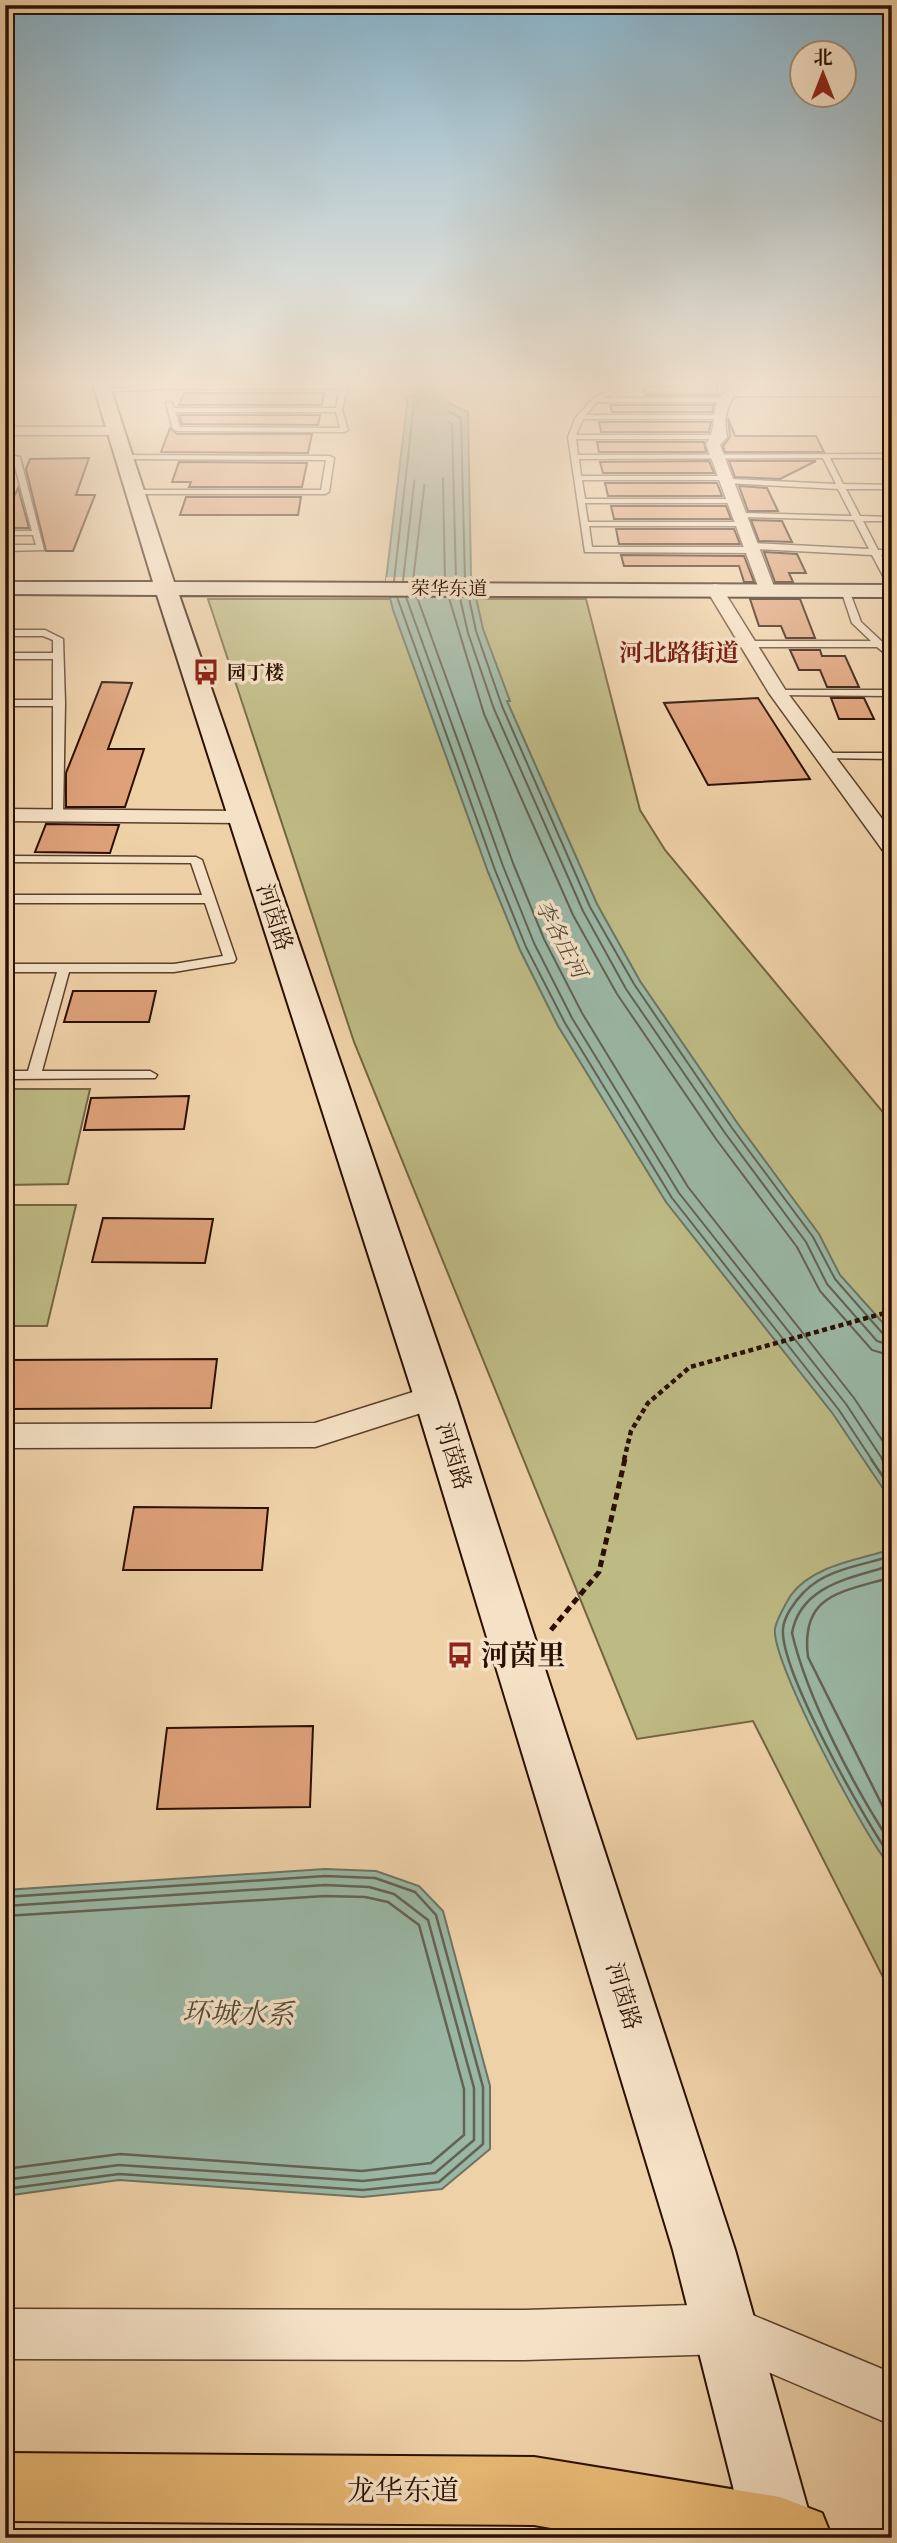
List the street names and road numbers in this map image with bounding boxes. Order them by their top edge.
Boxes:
street label: 荣华东道 [411,577,487,601]
street label: 河茵路 [250,880,298,954]
street label: 河茵路 [430,1419,477,1493]
street label: 河茵路 [600,1959,647,2033]
street label: 龙华东道 [347,2474,459,2509]

